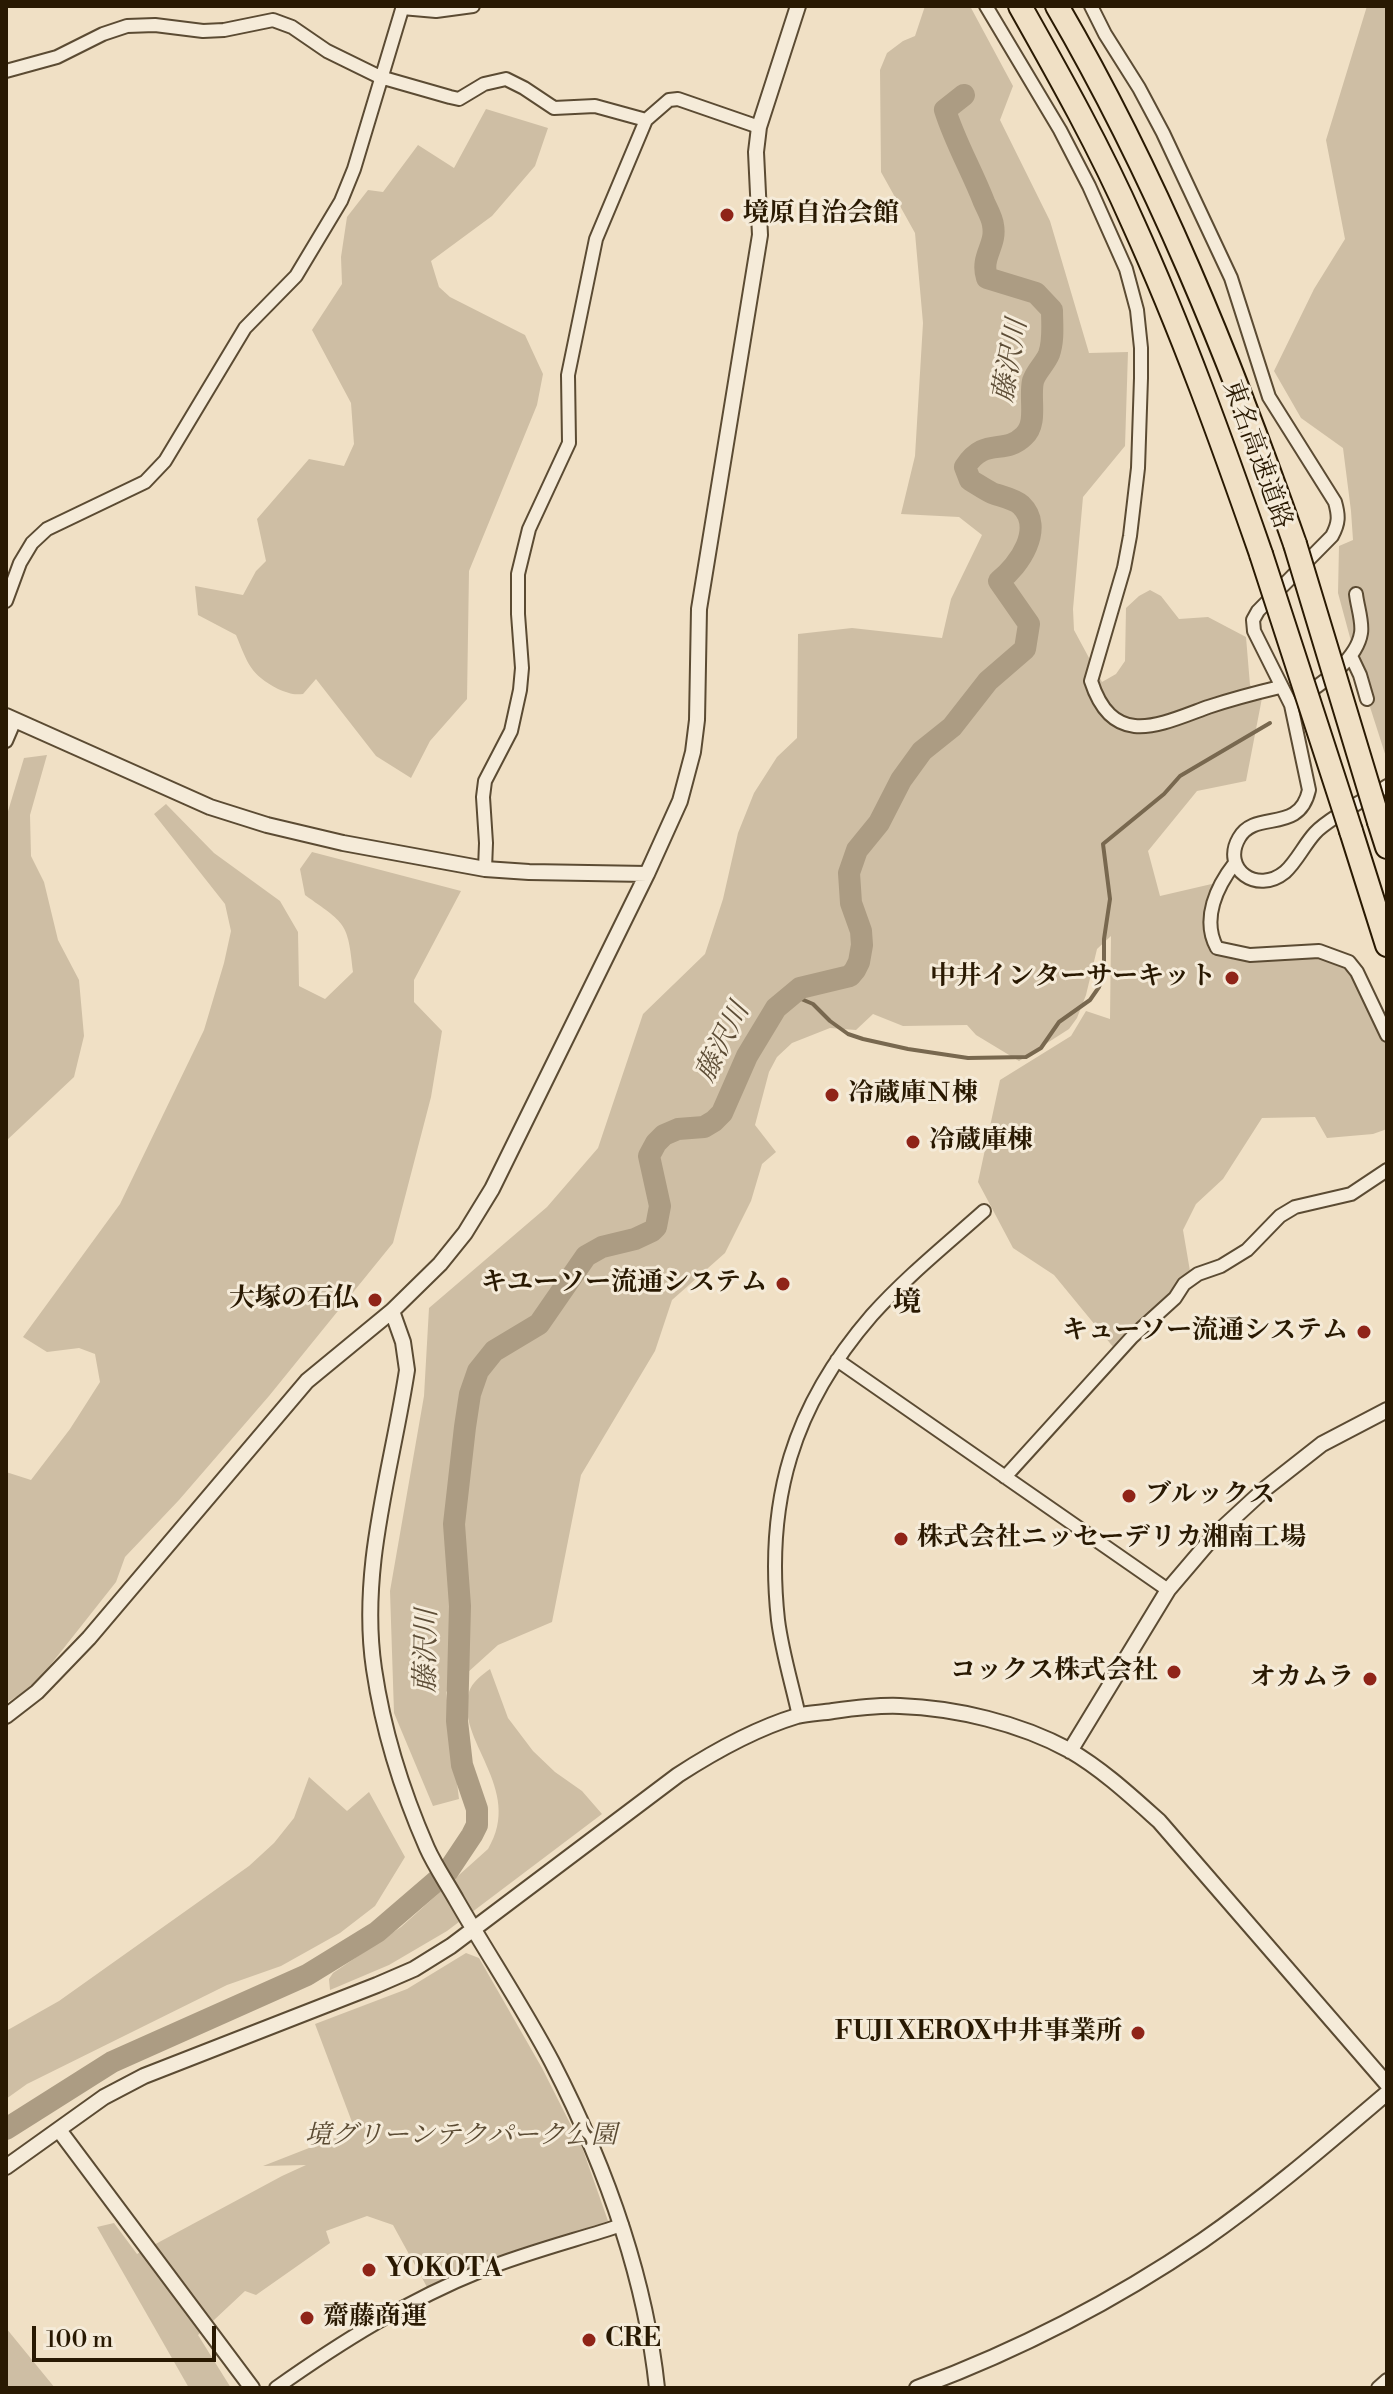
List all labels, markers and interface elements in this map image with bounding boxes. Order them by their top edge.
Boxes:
place label: 境原自治会館 [743,199,899,231]
marker: 境原自治会館 [718,206,736,224]
water label: 藤沢川 [988,317,1036,405]
street label: 東名高速道路 [1215,376,1297,534]
place label: 中井インターサーキット [930,962,1216,994]
marker: 中井インターサーキット [1223,969,1241,987]
water label: 藤沢川 [690,998,758,1088]
place label: 冷蔵庫Ｎ棟 [848,1079,978,1111]
marker: 冷蔵庫Ｎ棟 [823,1086,841,1104]
place label: 冷蔵庫棟 [929,1126,1033,1158]
marker: 冷蔵庫棟 [904,1133,922,1151]
place label: キユーソー流通システム [481,1268,767,1300]
marker: キユーソー流通システム [774,1275,792,1293]
place label: 大塚の石仏 [229,1284,359,1316]
district label: 境 [893,1287,921,1321]
marker: 大塚の石仏 [366,1291,384,1309]
place label: キューソー流通システム [1062,1316,1348,1348]
marker: キューソー流通システム [1355,1323,1373,1341]
place label: ブルックス [1145,1480,1275,1512]
marker: ブルックス [1120,1487,1138,1505]
place label: 株式会社ニッセーデリカ湘南工場 [917,1523,1306,1555]
marker: 株式会社ニッセーデリカ湘南工場 [892,1530,910,1548]
water label: 藤沢川 [410,1609,446,1693]
place label: コックス株式会社 [950,1656,1158,1688]
marker: コックス株式会社 [1165,1663,1183,1681]
place label: オカムラ [1250,1663,1354,1695]
marker: オカムラ [1361,1670,1379,1688]
place label: FUJI XEROX中井事業所 [835,2017,1122,2049]
marker: FUJI XEROX中井事業所 [1129,2024,1147,2042]
park label: 境グリーンテクパーク公園 [305,2121,617,2153]
place label: YOKOTA [385,2254,502,2286]
marker: YOKOTA [360,2261,378,2279]
place label: 齋藤商運 [323,2302,427,2334]
marker: 齋藤商運 [298,2309,316,2327]
scale bar [36,2310,220,2360]
place label: CRE [605,2324,661,2356]
text: 100 m [46,2325,113,2355]
marker: CRE [580,2331,598,2349]

